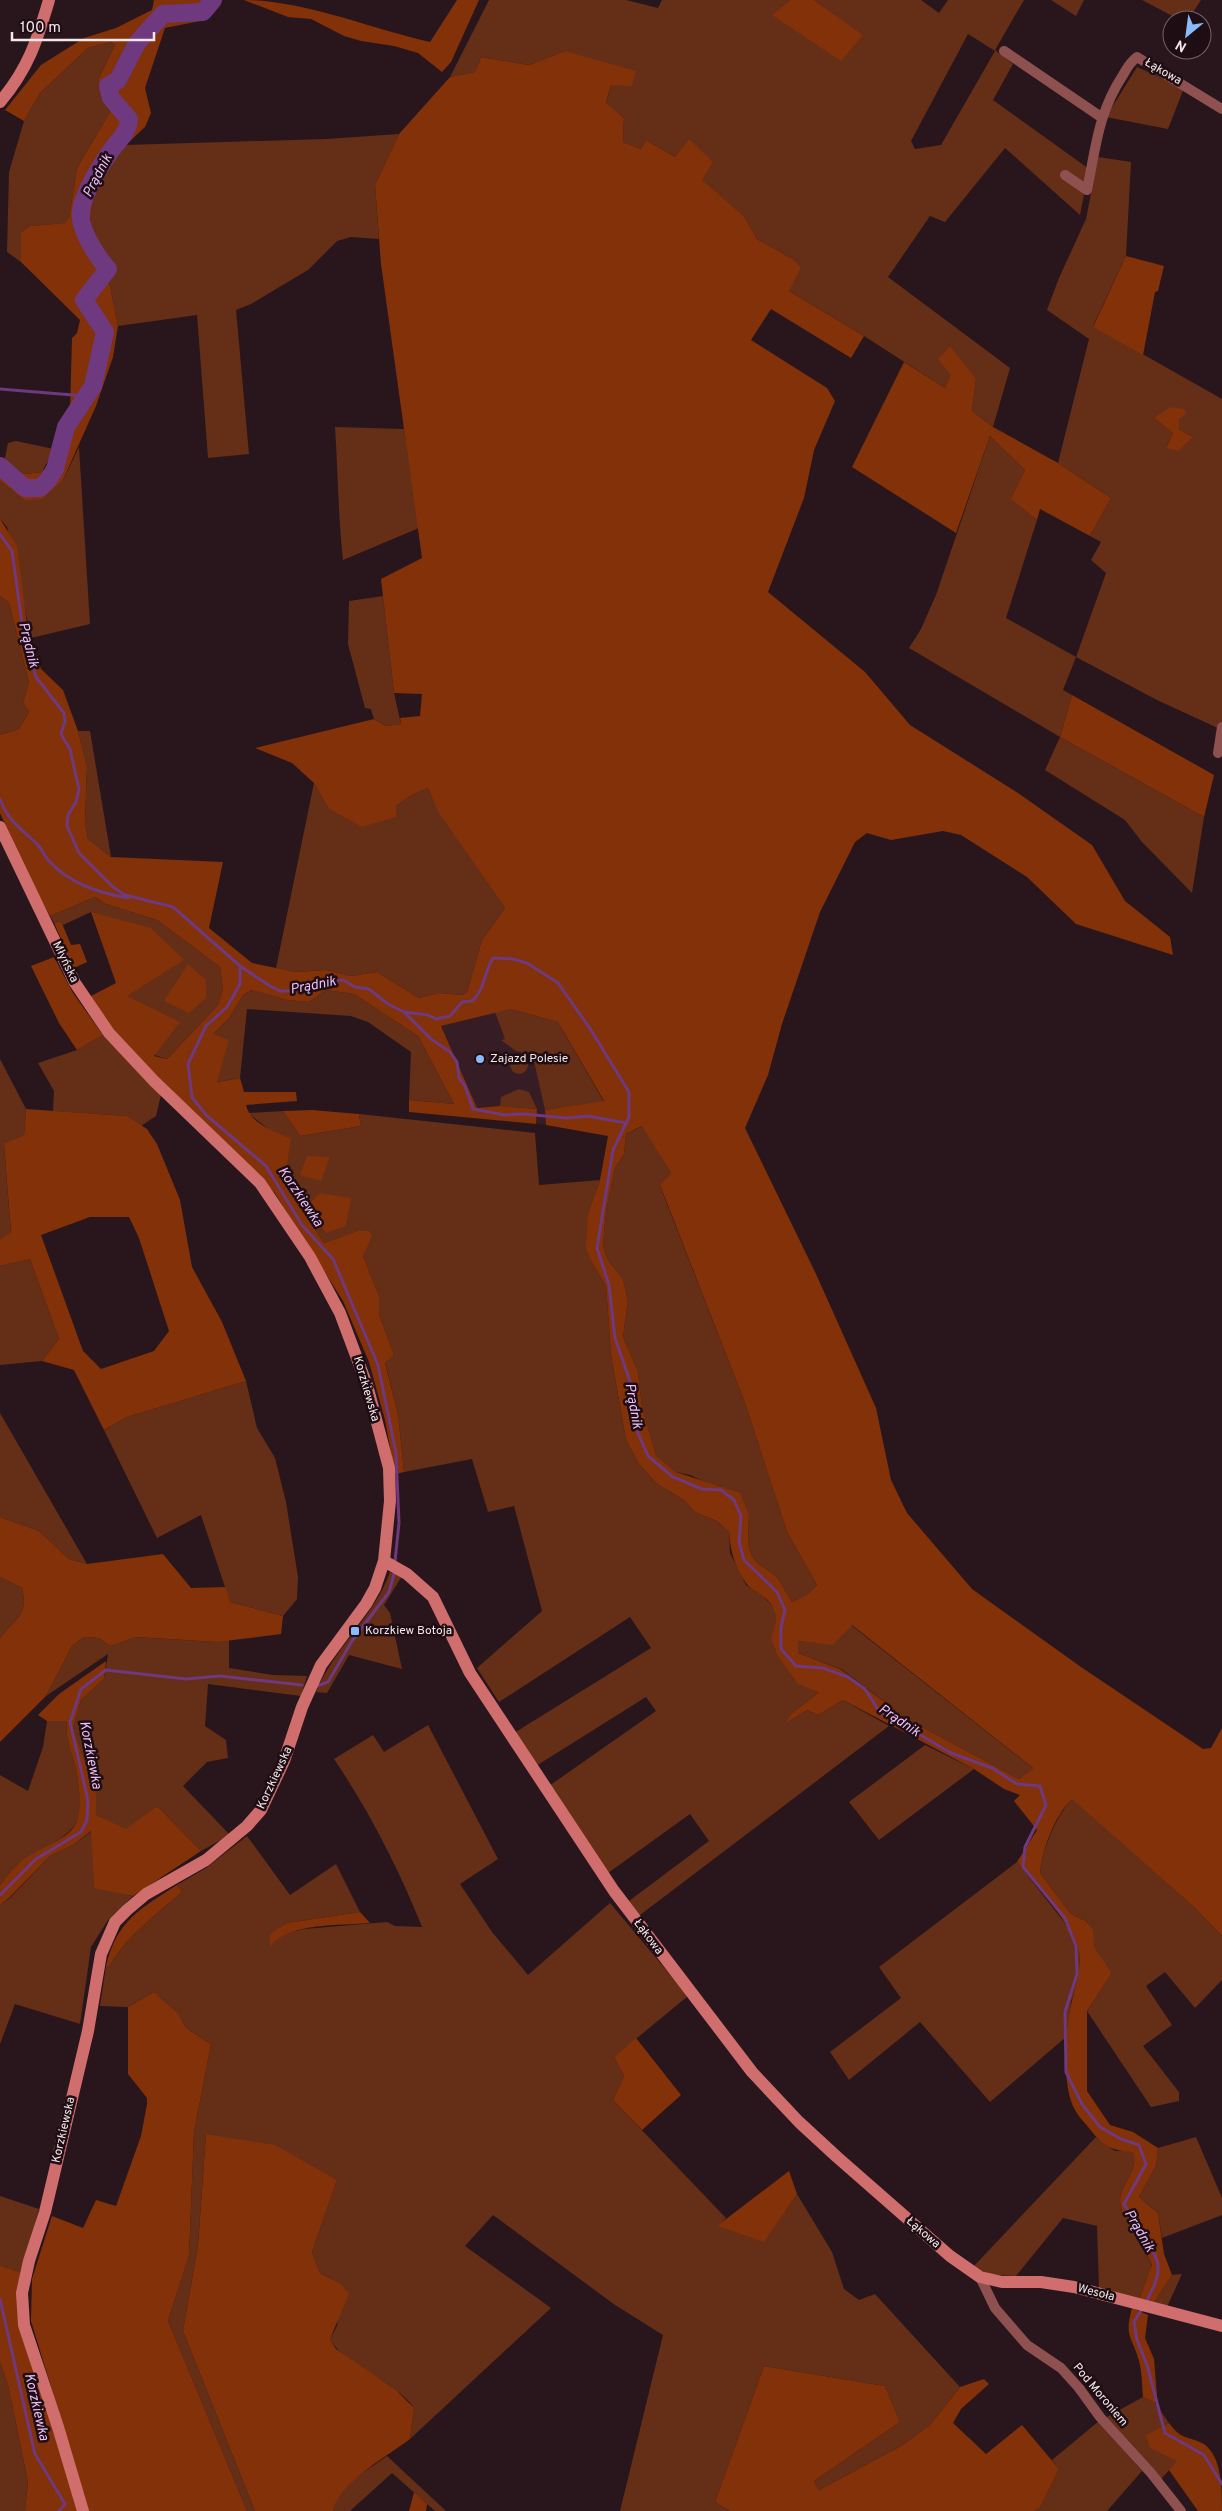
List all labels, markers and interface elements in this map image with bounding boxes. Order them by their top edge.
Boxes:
scale bar [12,10,155,42]
north arrow [1162,10,1212,60]
text: 100 m [20,19,61,38]
text: N [1173,35,1190,55]
street label: Łąkowa [1142,55,1184,89]
water label: Prądnik [80,151,117,200]
water label: Prądnik [14,620,42,671]
street label: Młyńska [48,939,82,985]
water label: Prądnik [289,973,338,999]
place label: Zajazd Polesie [490,1051,568,1067]
marker: Zajazd Polesie [474,1053,486,1065]
water label: Korzkiewka [274,1164,327,1231]
street label: Korzkiewska [349,1355,383,1423]
water label: Prądnik [621,1382,646,1431]
place label: Korzkiew Botoja [365,1623,452,1639]
marker: Korzkiew Botoja [349,1625,361,1637]
water label: Prądnik [875,1701,924,1742]
water label: Korzkiewka [75,1720,105,1791]
street label: Korzkiewska [254,1744,296,1812]
street label: Łąkowa [629,1916,667,1958]
street label: Korzkiewska [49,2095,79,2165]
water label: Prądnik [1120,2207,1158,2256]
street label: Łąkowa [903,2214,943,2252]
street label: Wesoła [1076,2281,1116,2305]
street label: Pod Moroniem [1069,2360,1131,2430]
water label: Korzkiewka [20,2372,52,2443]

